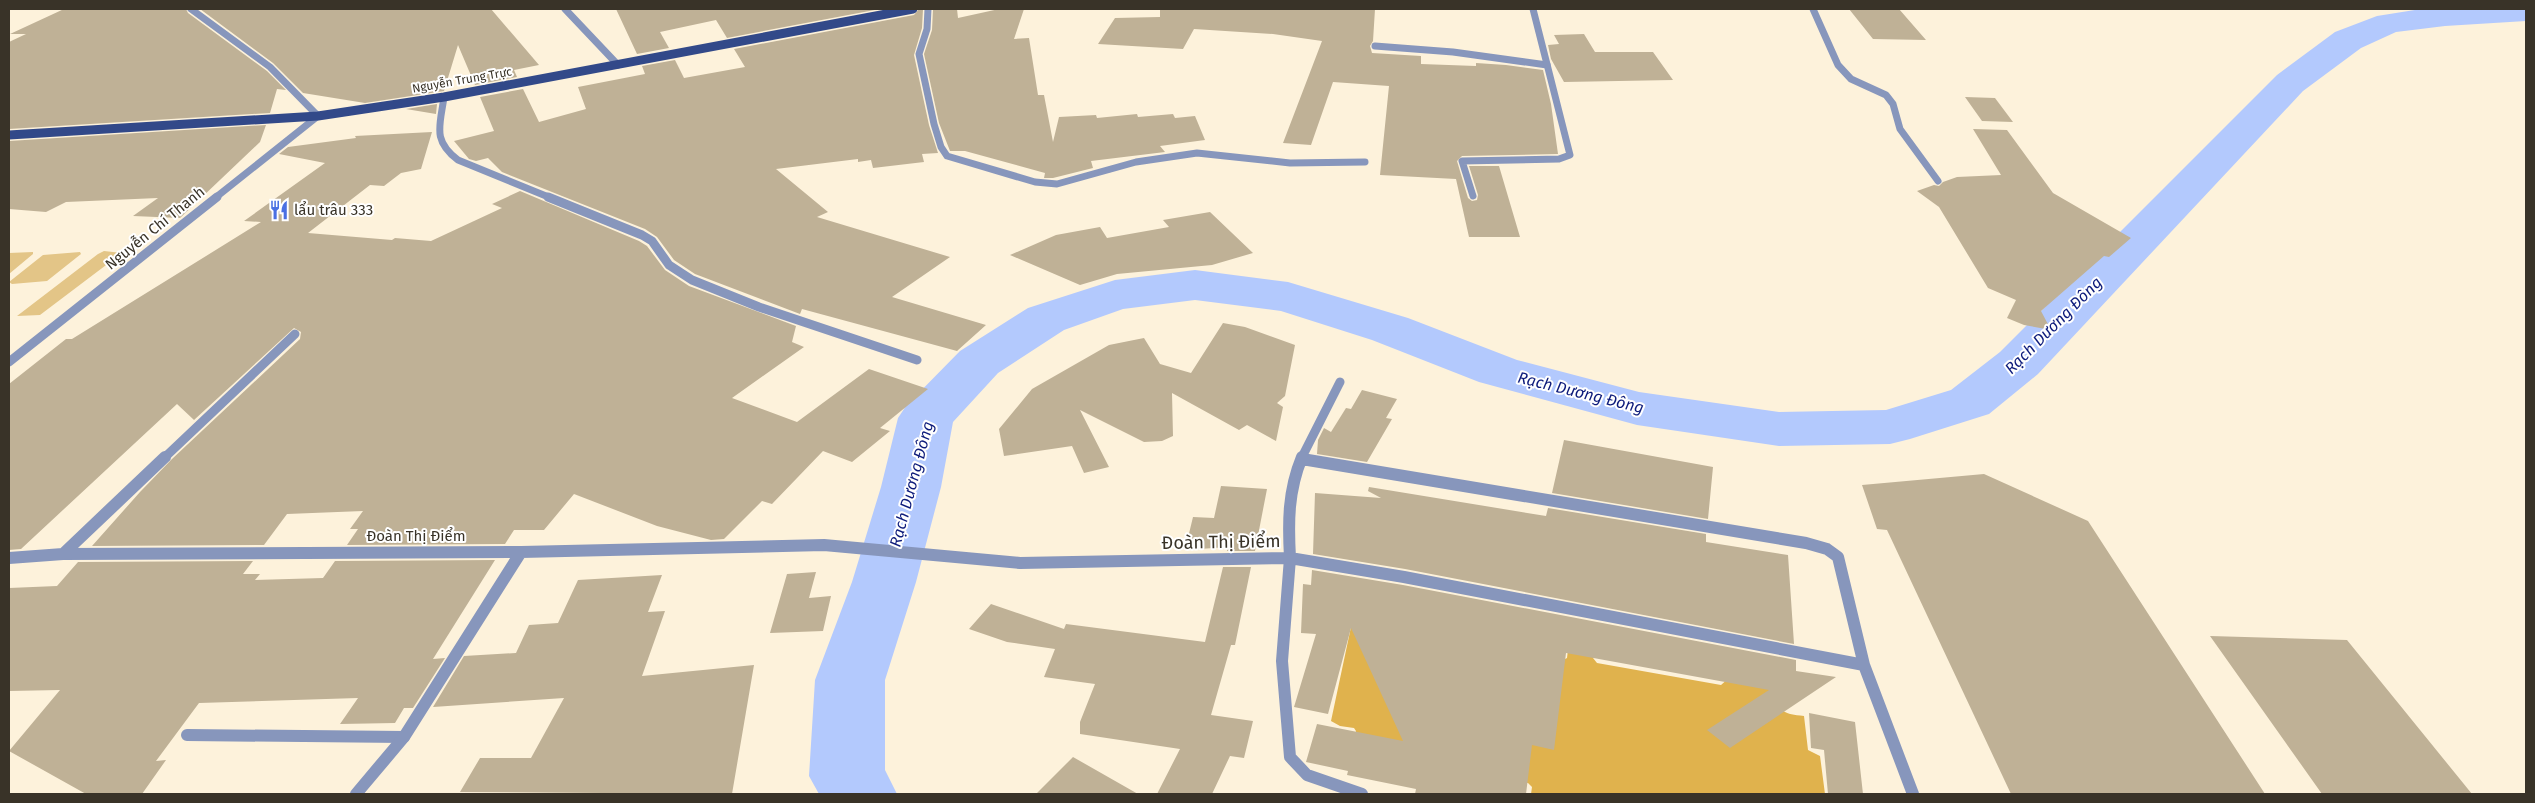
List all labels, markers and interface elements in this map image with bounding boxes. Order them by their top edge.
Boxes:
street label: Nguyễn Trung Trực [411,63,513,96]
street label: Nguyễn Chí Thanh [102,182,208,274]
restaurant icon: lẩu trâu 333 [268,199,290,221]
place label: lẩu trâu 333 [294,201,373,219]
water label: Rạch Dương Đông [2001,273,2106,378]
water label: Rạch Dương Đông [1516,368,1646,417]
water label: Rạch Dương Đông [886,419,937,549]
street label: Đoàn Thị Điểm [366,527,466,545]
street label: Đoàn Thị Điểm [1161,529,1281,554]

